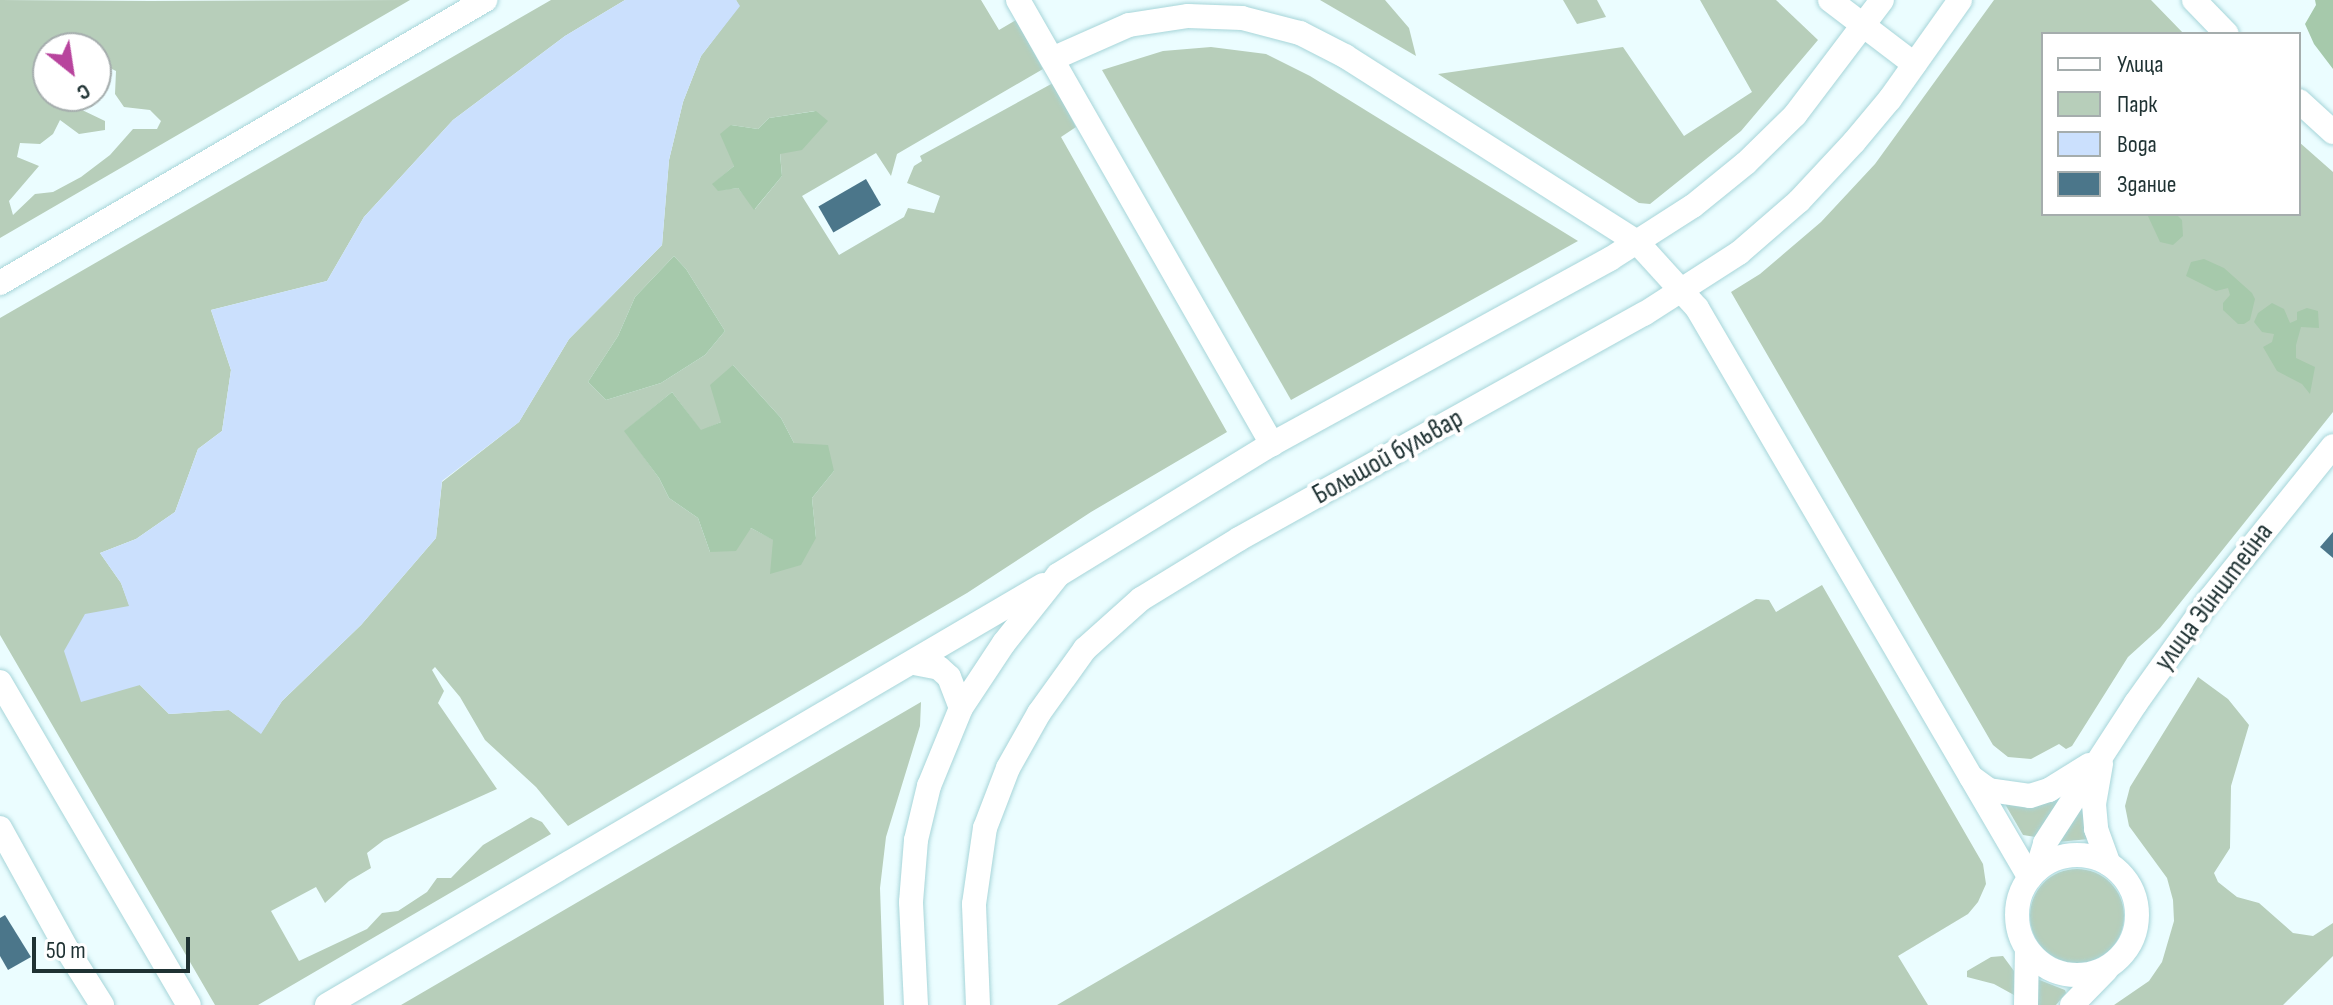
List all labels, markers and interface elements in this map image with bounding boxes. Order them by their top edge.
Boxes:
north arrow [32,32,112,112]
legend [2041,32,2301,216]
text: Улица [2117,50,2163,79]
text: С [72,77,95,106]
text: Парк [2117,90,2157,119]
text: Вода [2117,130,2157,159]
text: Здание [2117,170,2176,199]
street label: Большой бульвар [1307,402,1469,512]
street label: улица Эйнштейна [2147,516,2281,678]
scale bar [36,921,194,971]
text: 50 m [46,936,86,965]

